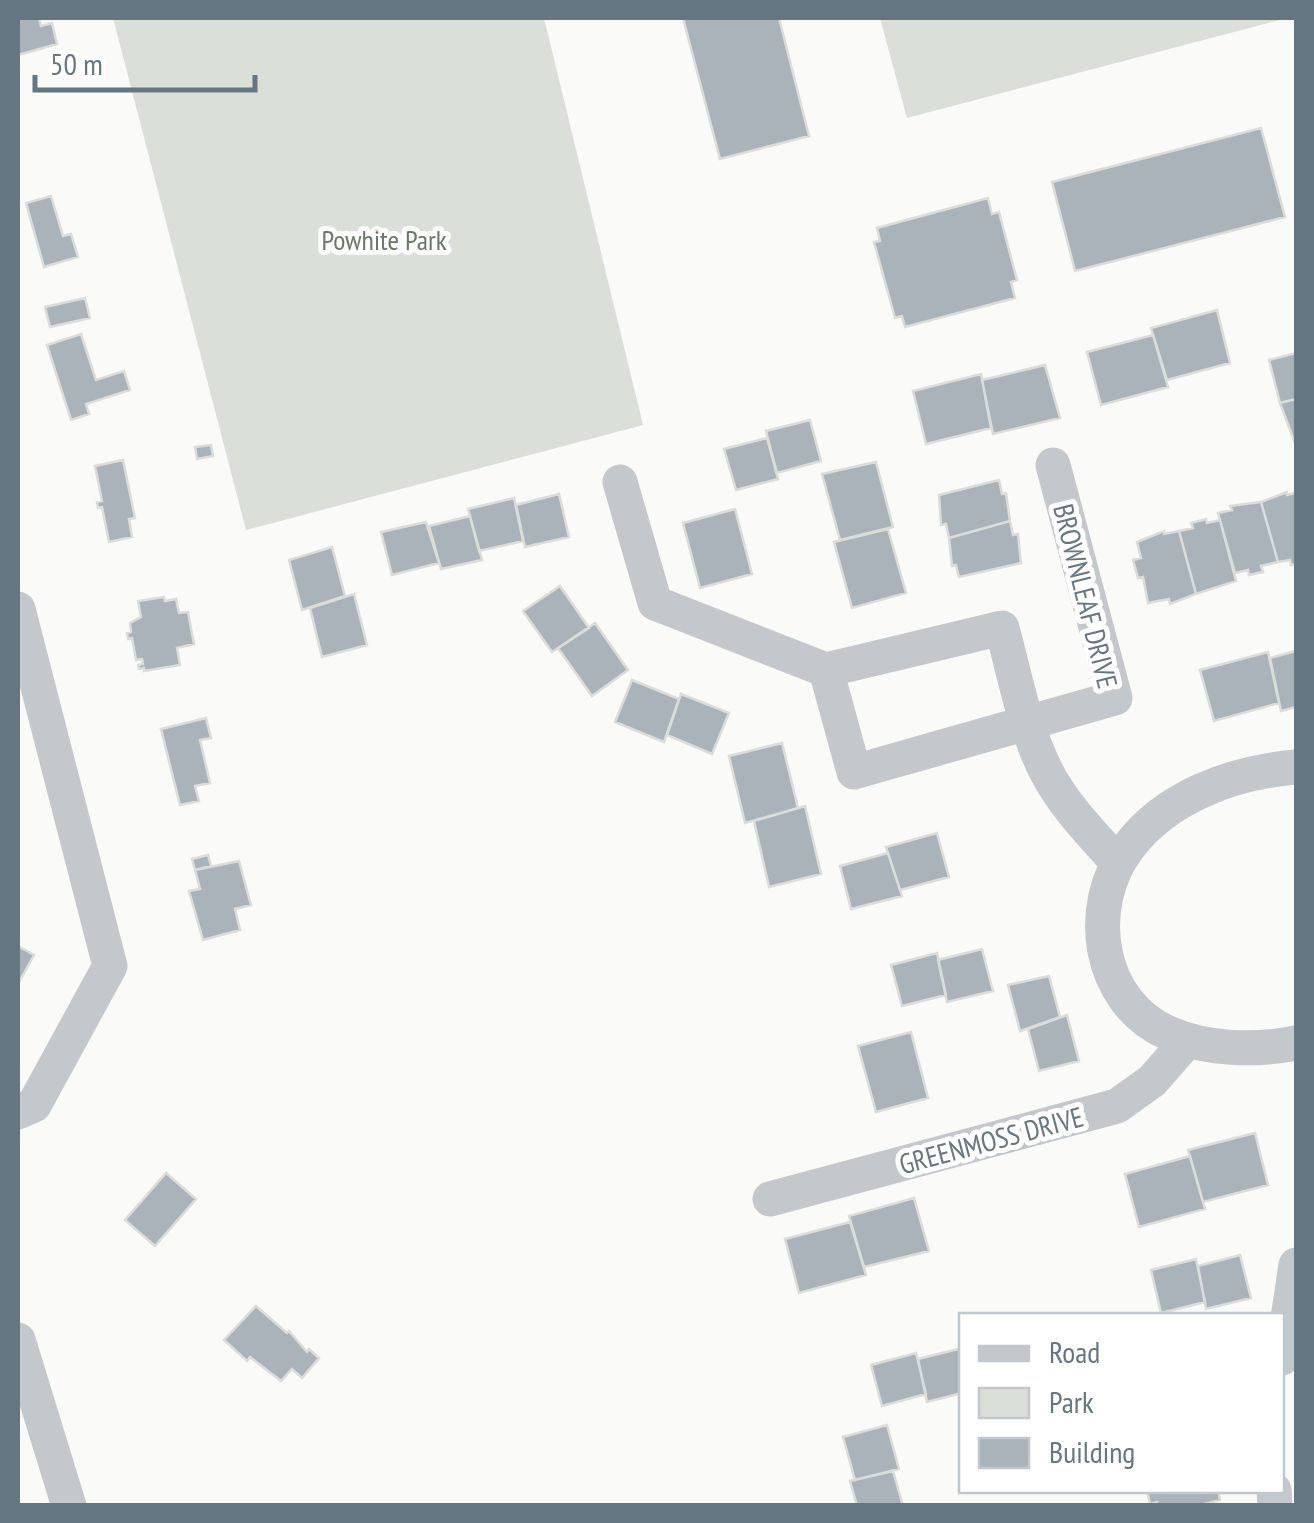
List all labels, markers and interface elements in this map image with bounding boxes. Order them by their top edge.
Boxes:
scale bar [35,30,255,92]
text: 50 m [50,44,103,83]
park label: Powhite Park [321,221,447,258]
street label: BROWNLEAF DRIVE [1045,500,1127,692]
street label: GREENMOSS DRIVE [895,1098,1087,1182]
legend [959,1313,1284,1493]
text: Road [1049,1332,1100,1371]
text: Park [1049,1382,1094,1421]
text: Building [1049,1432,1135,1471]

